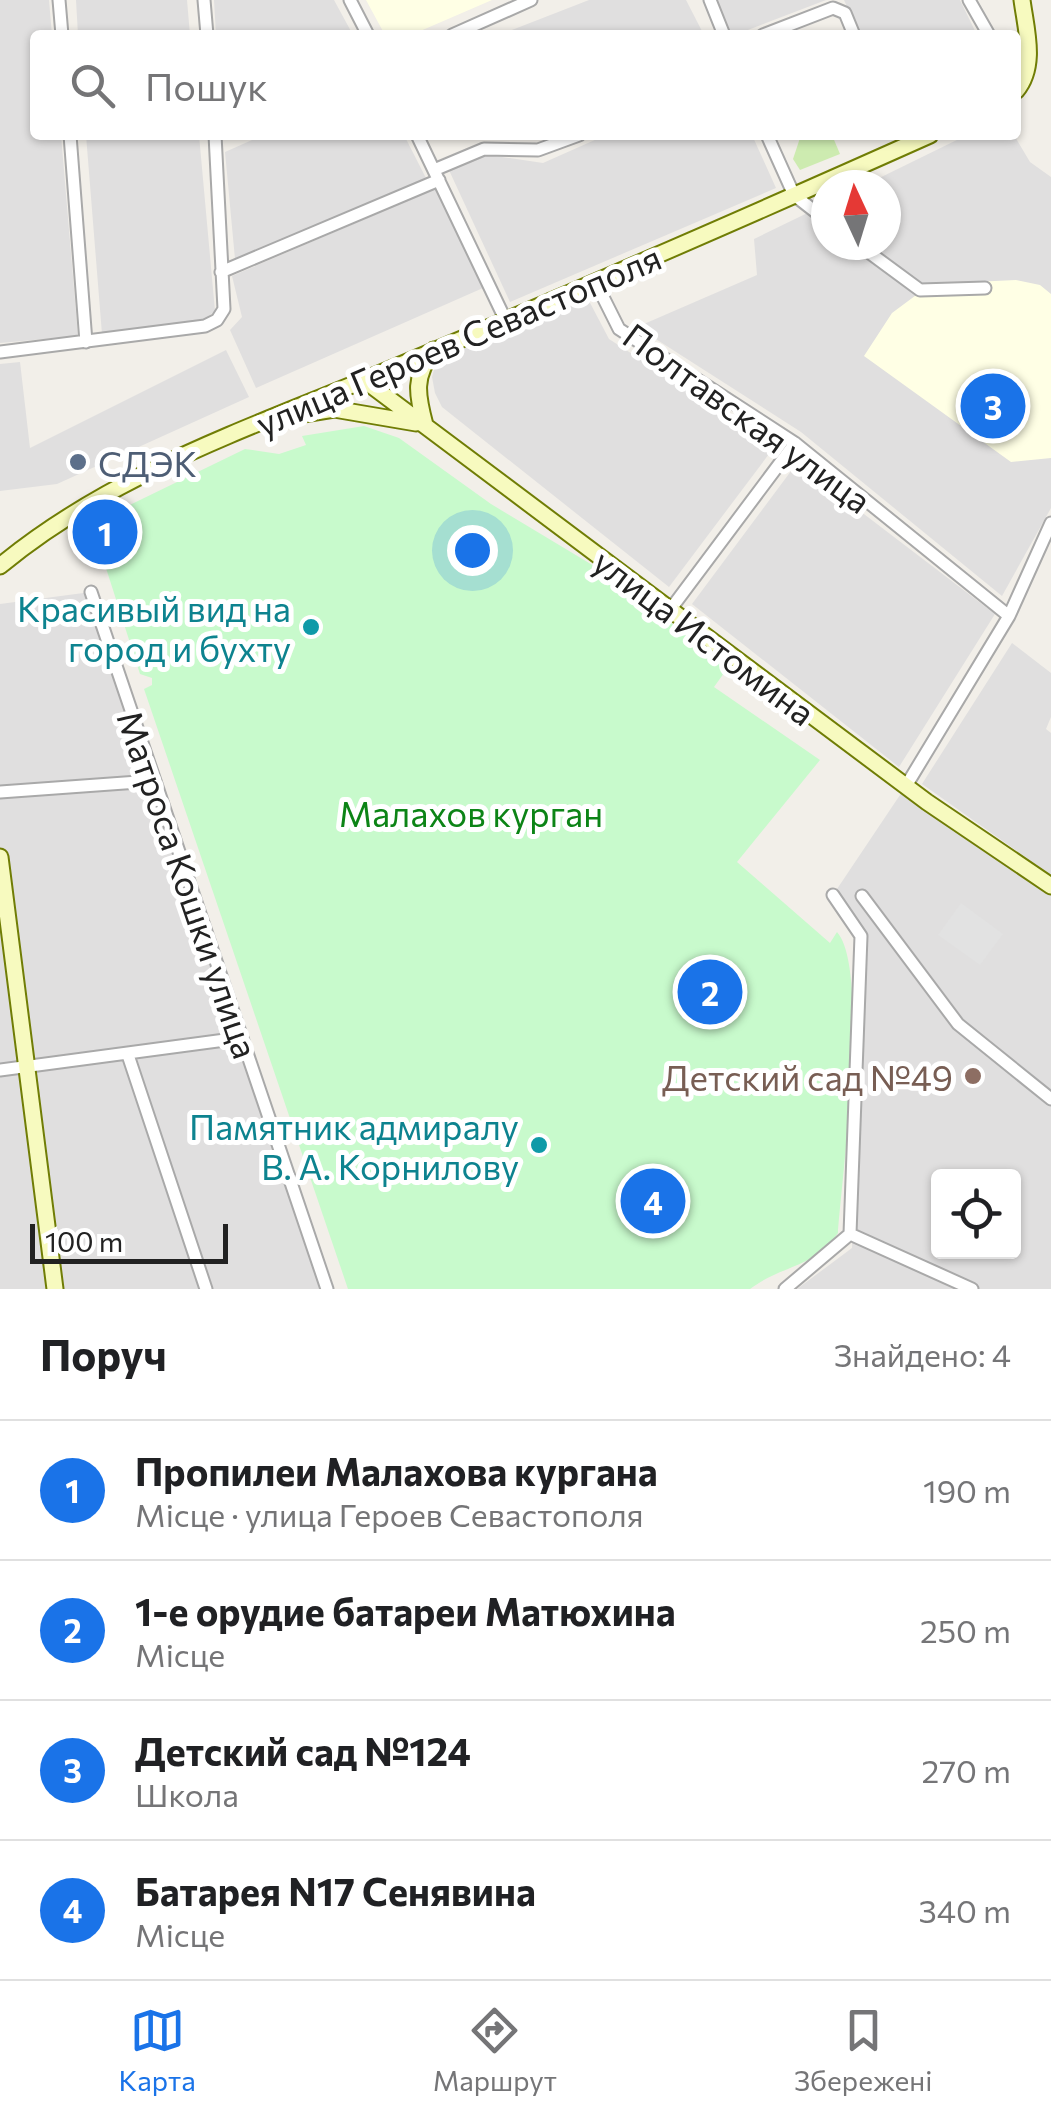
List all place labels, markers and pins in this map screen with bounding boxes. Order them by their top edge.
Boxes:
pin: 3 [960,368,1026,444]
place label: СДЭК [98,441,197,484]
marker: СДЭК [67,451,89,473]
pin: 1 [72,494,138,570]
place label: Красивый вид на город и бухту [17,586,291,669]
marker: Красивый вид на город и бухту [300,616,322,638]
pin: 2 [678,954,742,1030]
place label: Детский сад №49 [662,1055,953,1098]
marker: Детский сад №49 [962,1065,984,1087]
place label: Памятник адмиралу В. А. Корнилову [189,1104,519,1187]
marker: Памятник адмиралу В. А. Корнилову [528,1134,550,1156]
pin: 4 [620,1164,686,1238]

